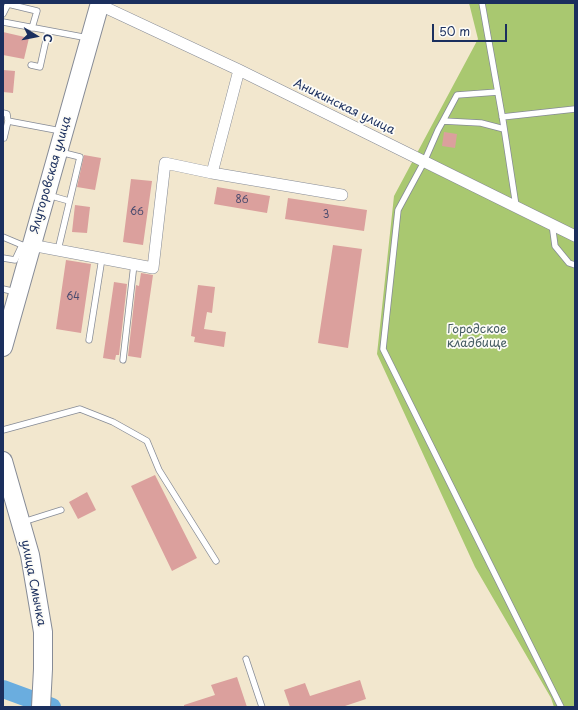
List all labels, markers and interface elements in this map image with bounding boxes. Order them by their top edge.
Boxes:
north arrow [16,16,56,56]
scale bar [434,16,509,42]
text: 50 m [439,22,470,40]
text: С [39,33,57,44]
street label: Аникинская улица [291,76,397,138]
street label: Ялуторовская улица [27,115,75,235]
house number: 86 [236,194,248,206]
house number: 66 [130,206,144,218]
house number: 3 [323,209,329,221]
house number: 64 [66,291,80,303]
park label: Городское кладбище [447,323,507,351]
street label: улица Смычка [18,539,48,627]

